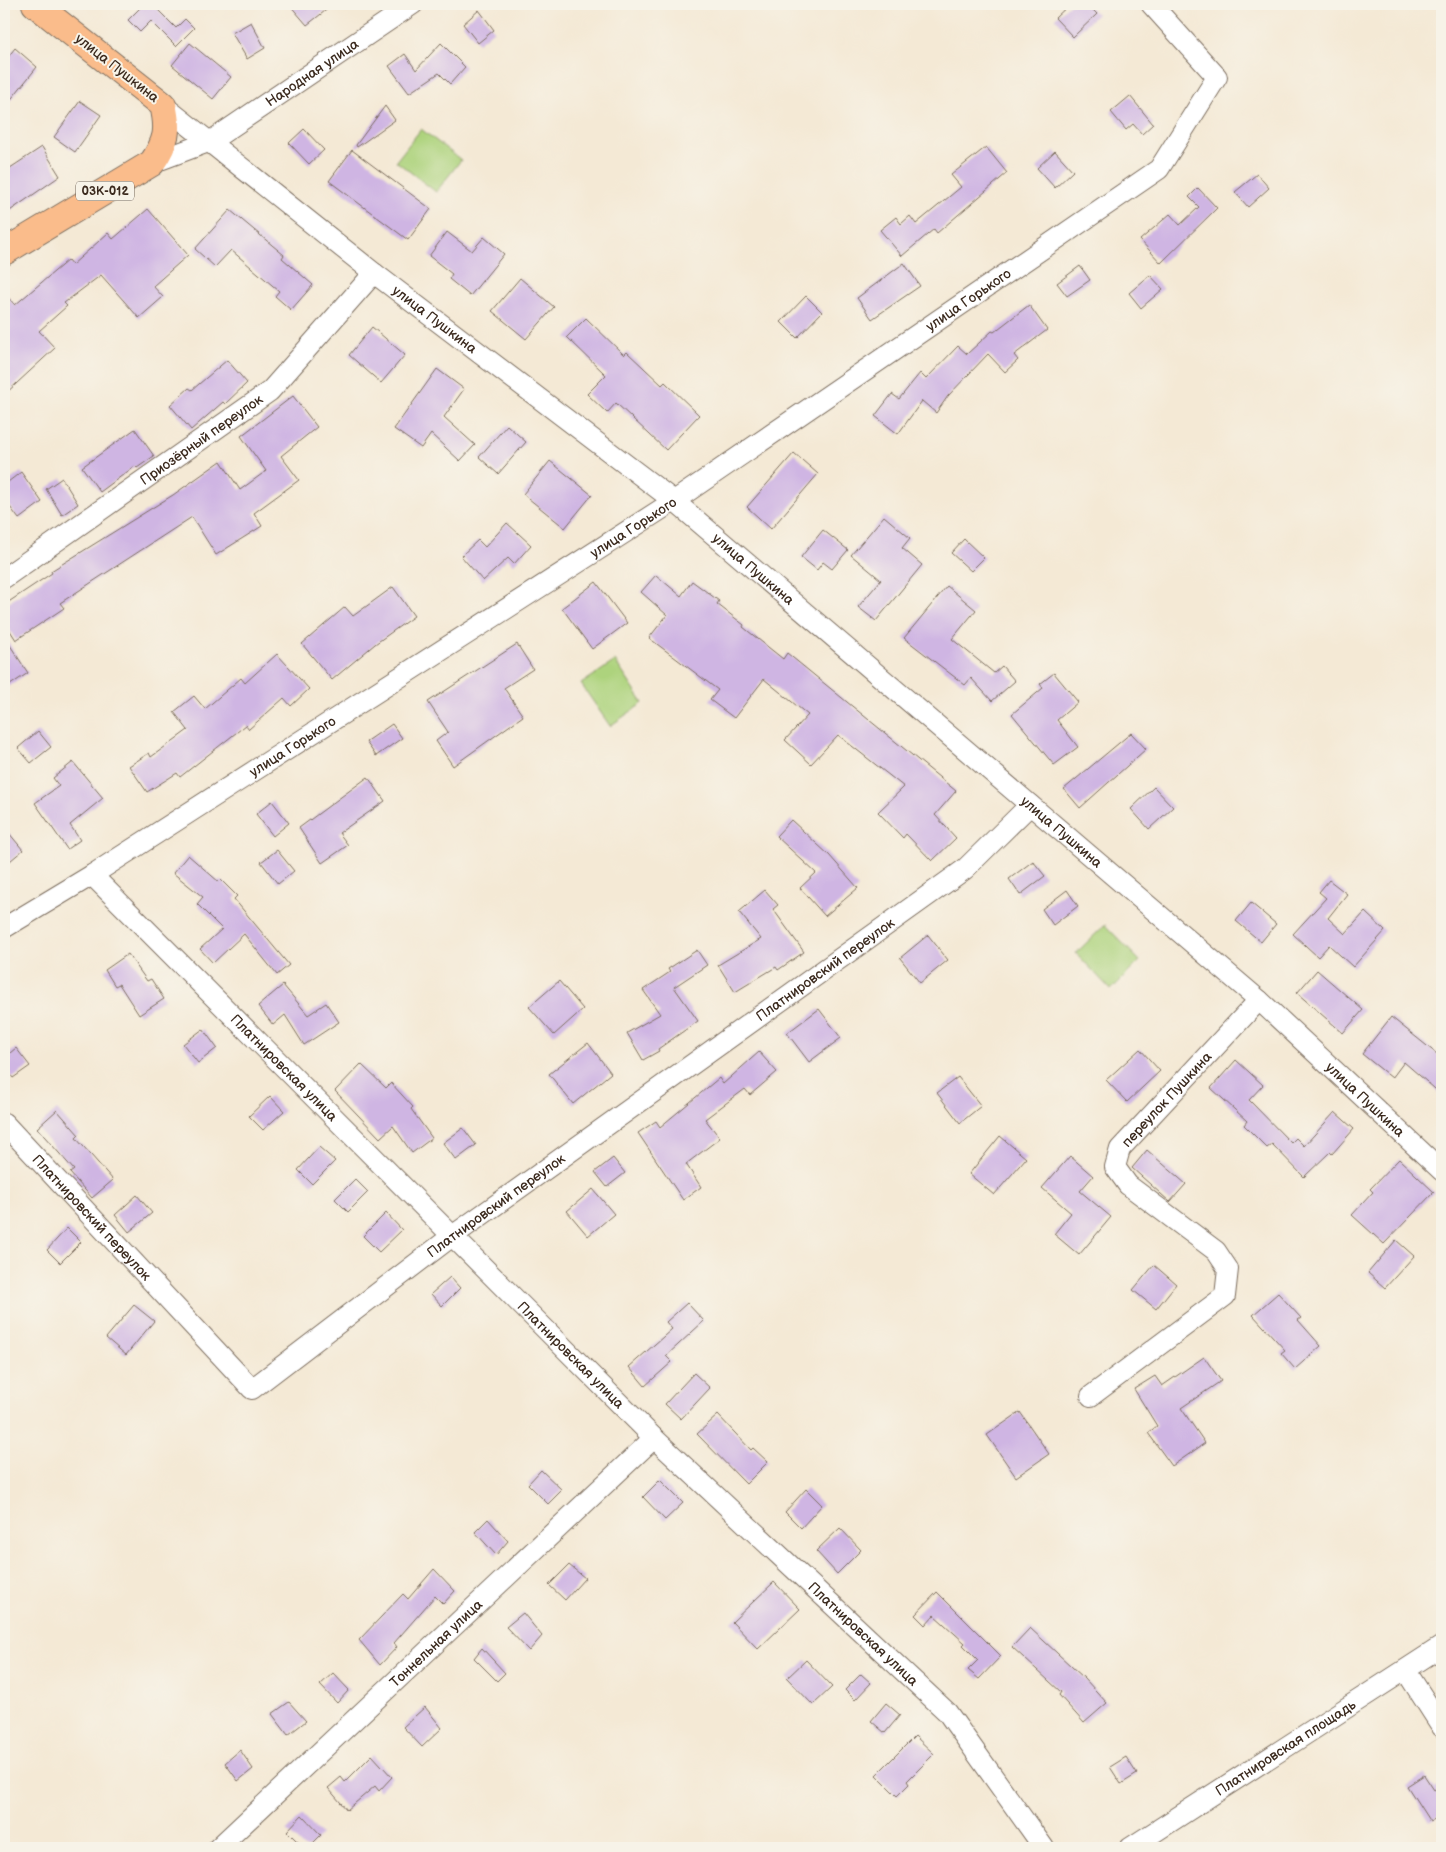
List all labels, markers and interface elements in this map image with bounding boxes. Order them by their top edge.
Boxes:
street label: улица Пушкина [72,30,163,106]
street label: Народная улица [262,35,362,110]
road number: 03К-012 [76,182,134,200]
street label: улица Горького [922,265,1014,335]
street label: улица Пушкина [389,282,481,357]
street label: Приозёрный переулок [136,390,266,488]
street label: улица Горького [587,493,680,561]
street label: улица Пушкина [709,529,798,609]
street label: улица Горького [246,712,339,780]
street label: улица Пушкина [1017,792,1106,872]
street label: Платнировский переулок [752,914,898,1025]
street label: Платнировская улица [227,1010,342,1125]
street label: переулок Пушкина [1118,1048,1215,1150]
street label: улица Пушкина [1322,1058,1409,1141]
street label: Платнировский переулок [423,1149,569,1261]
street label: Платнировский переулок [29,1151,155,1284]
street label: Платнировская улица [514,1298,628,1412]
street label: Платнировская улица [805,1578,922,1690]
street label: Тоннельная улица [386,1595,486,1691]
street label: Платнировская площадь [1212,1696,1359,1799]

